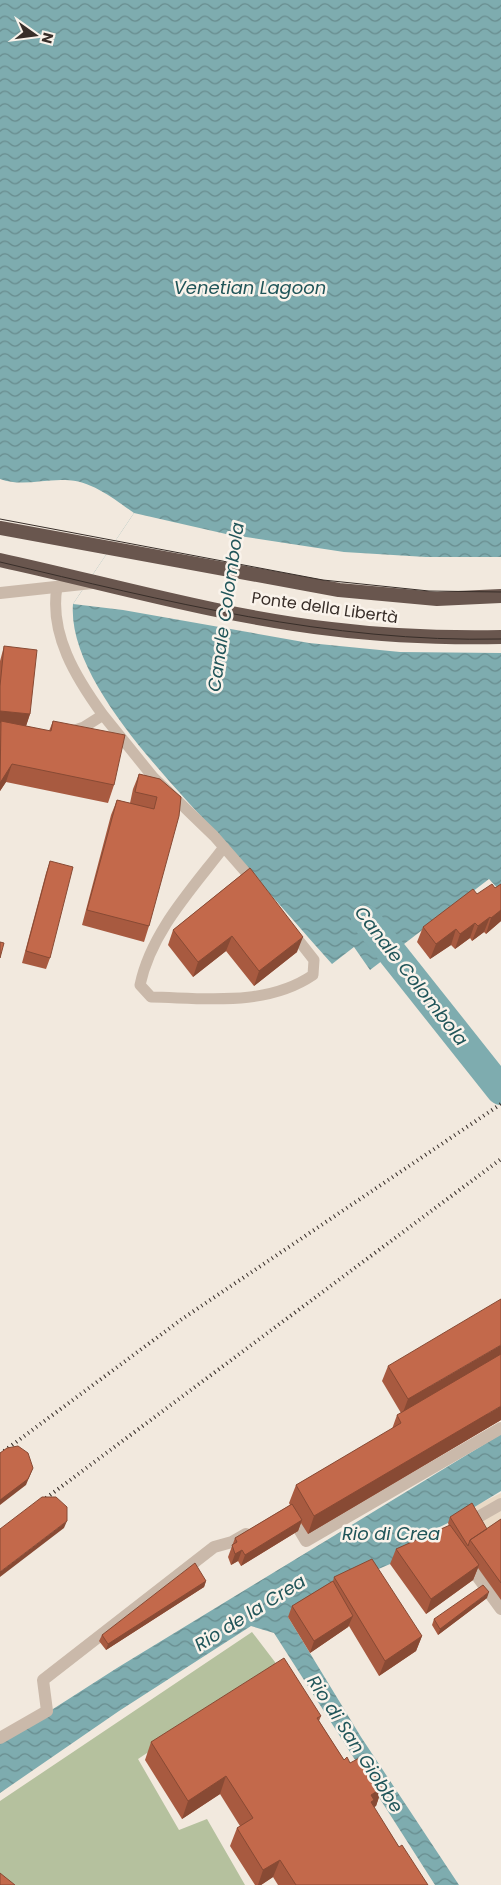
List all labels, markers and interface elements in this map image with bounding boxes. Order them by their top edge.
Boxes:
north arrow [10,10,60,60]
text: N [37,31,59,46]
water label: Venetian Lagoon [174,275,326,300]
water label: Canale Colombola [201,521,250,693]
street label: Ponte della Libertà [250,586,400,629]
water label: Canale Colombola [349,901,474,1051]
water label: Rio di Crea [342,1521,440,1546]
water label: Rio de la Crea [189,1568,310,1657]
water label: Rio di San Giobbe [302,1670,409,1817]

